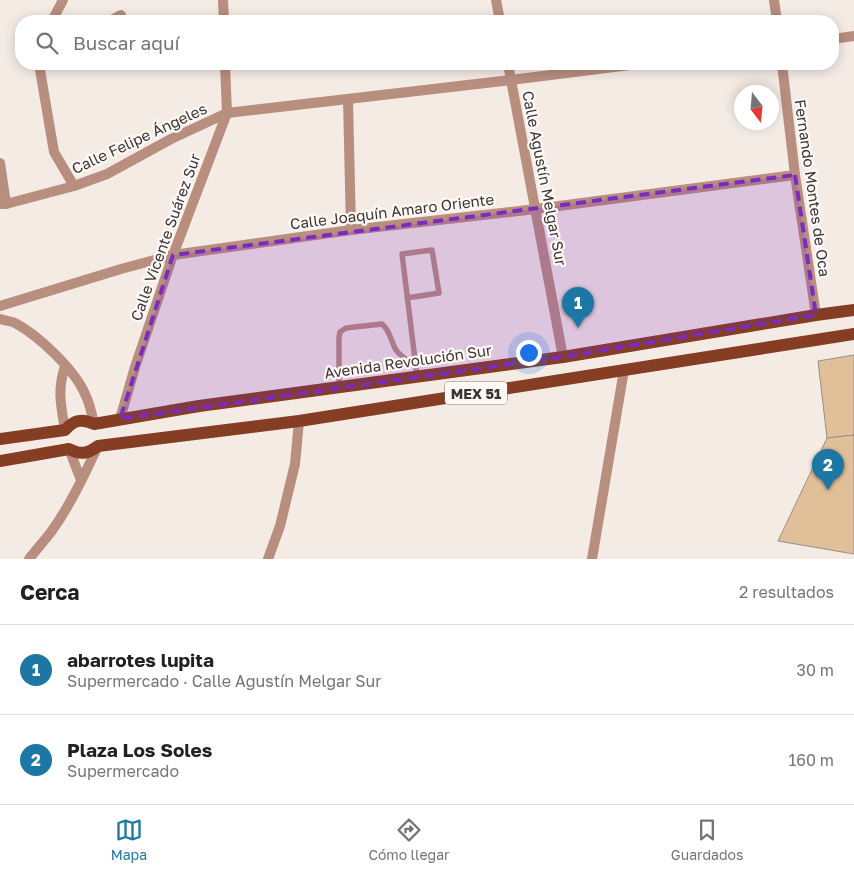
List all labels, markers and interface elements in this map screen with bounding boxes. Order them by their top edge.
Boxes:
search box [15,15,839,70]
icon: search [33,29,61,57]
text: Buscar aquí [73,31,180,54]
north arrow [734,85,779,130]
street label: Calle Agustín Melgar Sur [519,89,571,267]
street label: Fernando Montes de Oca [792,98,834,278]
street label: Calle Felipe Ángeles [69,99,209,177]
street label: Calle Vicente Suárez Sur [126,151,204,323]
street label: Calle Joaquín Amaro Oriente [289,190,495,232]
pin: 1 [562,287,594,328]
street label: Avenida Revolución Sur [323,340,493,382]
your location [516,340,542,366]
road number: MEX 51 [445,382,507,404]
pin: 2 [812,449,844,490]
text: Cerca [20,579,79,605]
text: 2 resultados [739,582,834,602]
text: abarrotes lupita [67,648,214,671]
text: 1 [32,660,40,680]
text: 30 m [797,660,834,680]
text: Supermercado · Calle Agustín Melgar Sur [67,671,381,691]
text: Plaza Los Soles [67,738,212,761]
text: 2 [31,750,41,770]
text: 160 m [788,750,834,770]
text: Supermercado [67,761,179,781]
tab: Mapa [111,816,147,863]
tab: Cómo llegar [368,816,450,863]
tab: Guardados [671,816,743,863]

